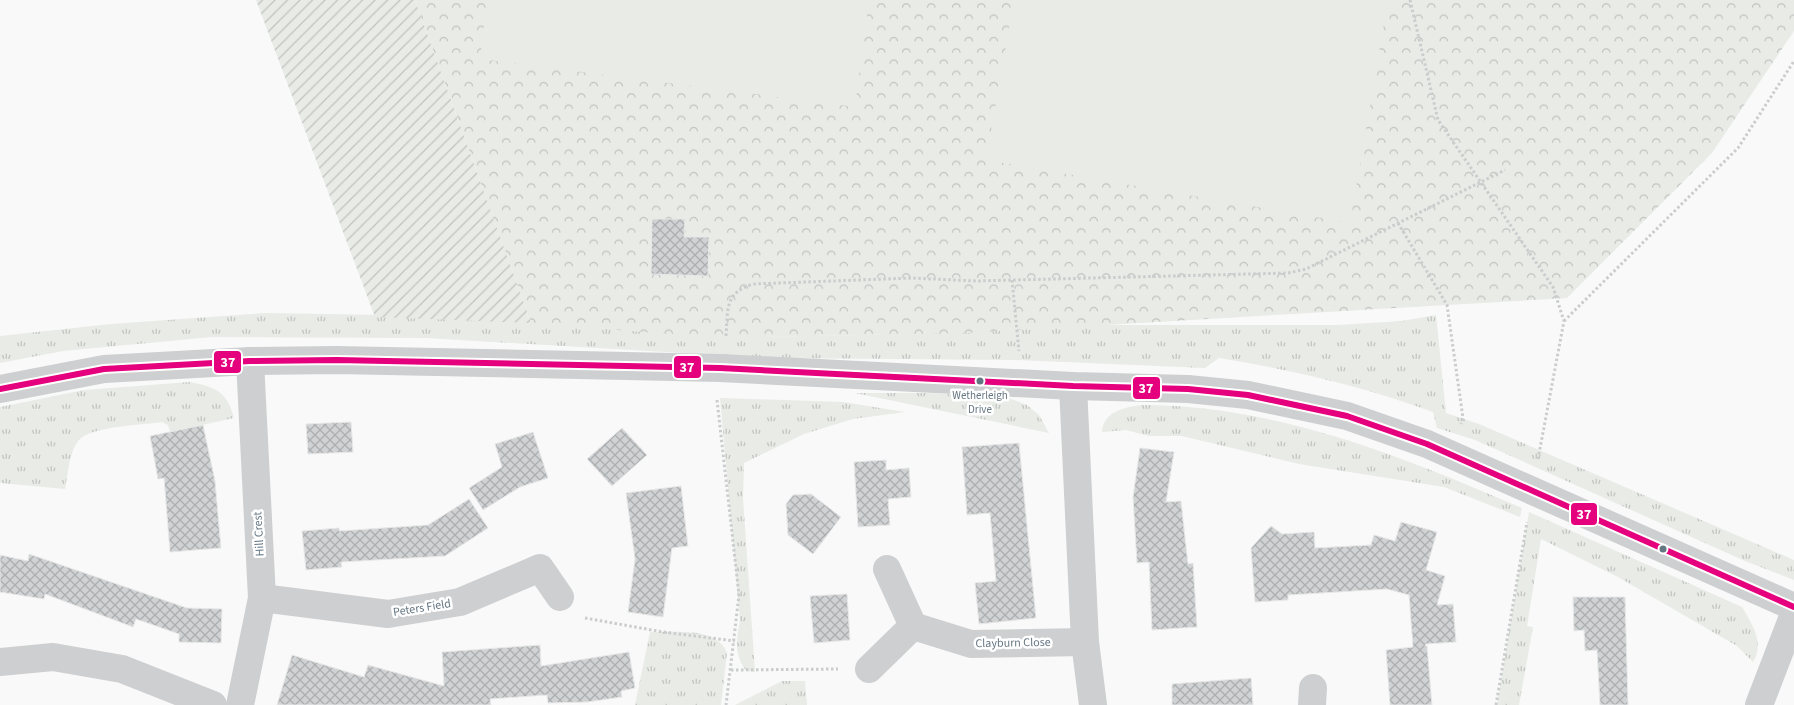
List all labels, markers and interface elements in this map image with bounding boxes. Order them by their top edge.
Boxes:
line badge: 37 [213,350,242,374]
text: 37 [221,353,235,373]
line badge: 37 [673,355,702,379]
text: 37 [680,358,694,378]
marker: Wetherleigh Drive [975,376,985,386]
line badge: 37 [1132,376,1161,400]
text: 37 [1139,379,1153,399]
place label: Wetherleigh Drive [952,388,1008,417]
line badge: 37 [1570,502,1598,526]
text: 37 [1577,505,1591,525]
street label: Hill Crest [249,511,269,557]
unlabelled marker [1658,544,1668,554]
street label: Peters Field [392,595,452,621]
street label: Clayburn Close [975,634,1051,652]

